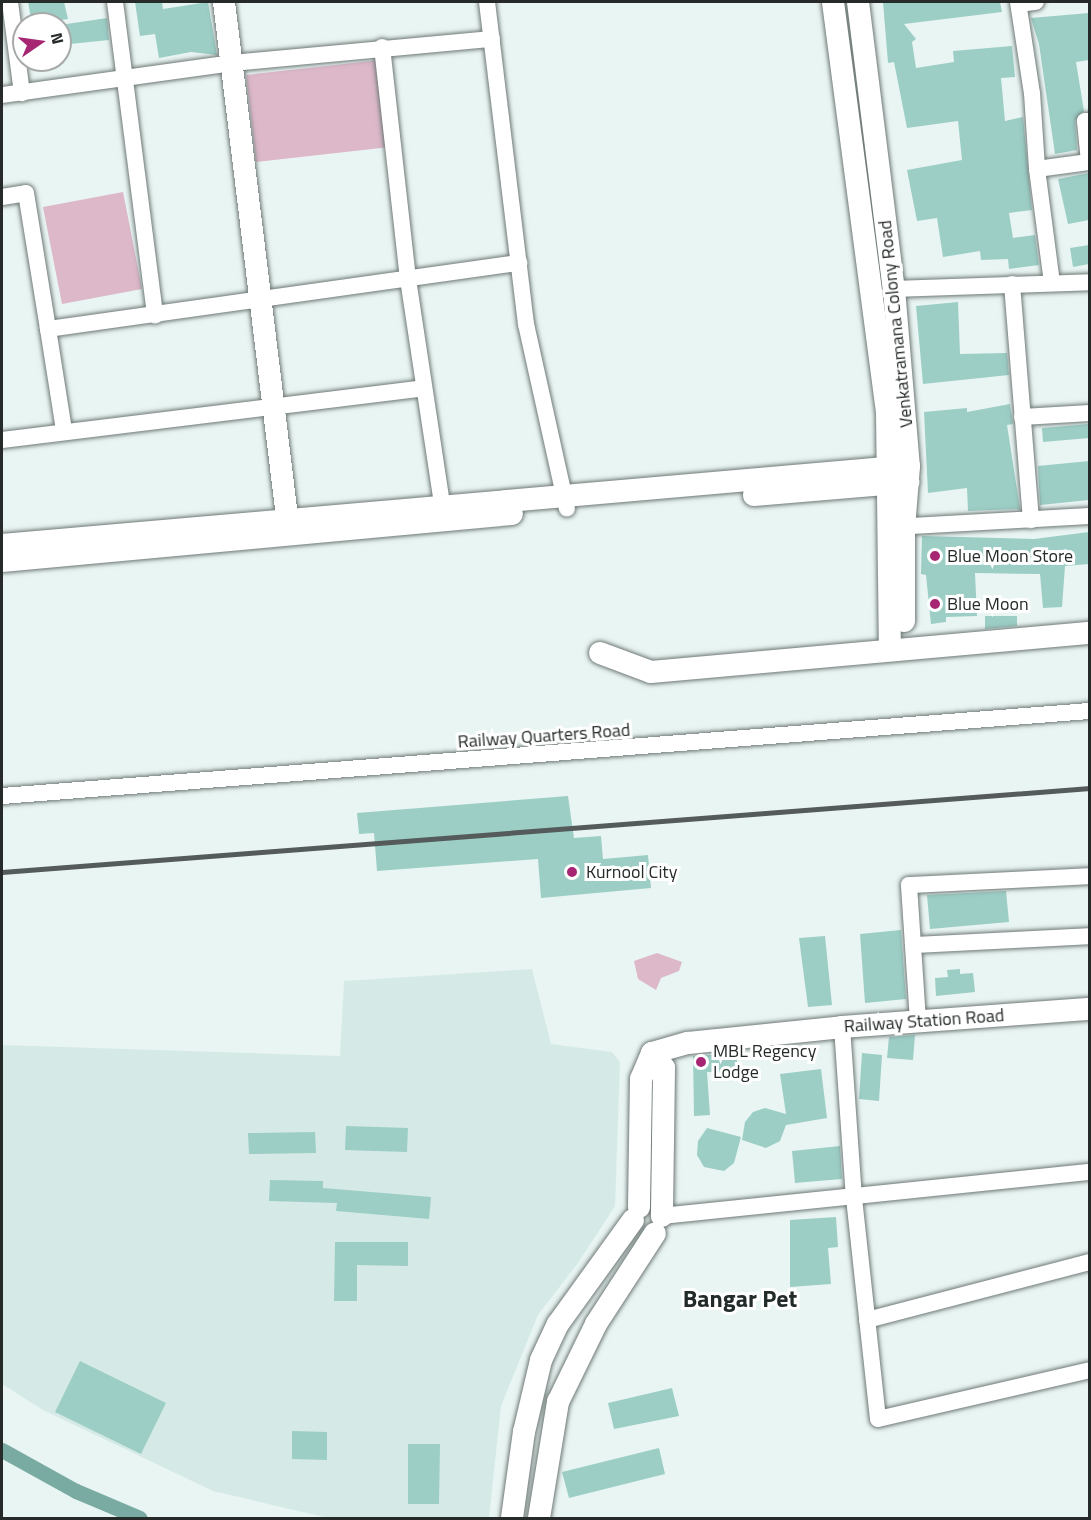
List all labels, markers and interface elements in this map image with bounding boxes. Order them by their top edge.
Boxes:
north arrow [12,12,72,72]
text: N [45,30,71,47]
street label: Venkatramana Colony Road [874,219,918,429]
place label: Blue Moon Store [947,545,1073,567]
marker: Blue Moon Store [928,549,942,563]
place label: Blue Moon [947,593,1029,615]
marker: Blue Moon [928,597,942,611]
street label: Railway Quarters Road [457,719,631,753]
place label: Kurnool City [586,861,677,883]
marker: Kurnool City [563,863,581,881]
street label: Railway Station Road [843,1005,1005,1037]
place label: MBL Regency Lodge [713,1041,816,1084]
marker: MBL Regency Lodge [694,1055,708,1069]
district label: Bangar Pet [683,1285,797,1313]

